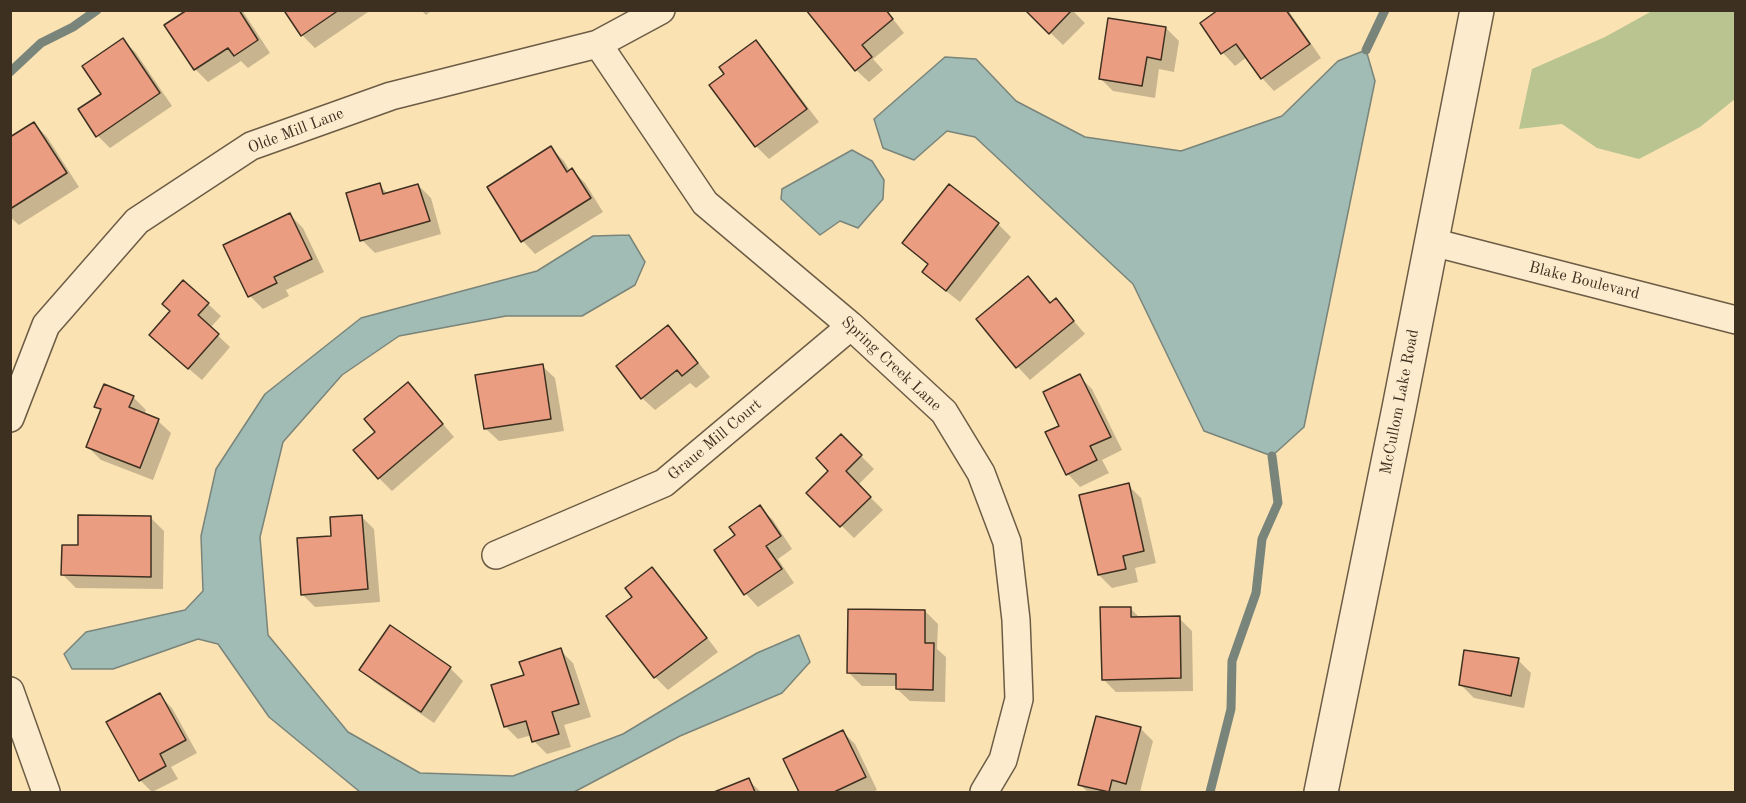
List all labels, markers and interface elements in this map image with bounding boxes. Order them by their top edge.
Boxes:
street label: Olde Mill Lane [245,104,347,158]
street label: Blake Boulevard [1527,258,1641,304]
street label: Spring Creek Lane [837,313,945,415]
street label: McCullom Lake Road [1376,328,1424,476]
street label: Graue Mill Court [664,395,766,485]

